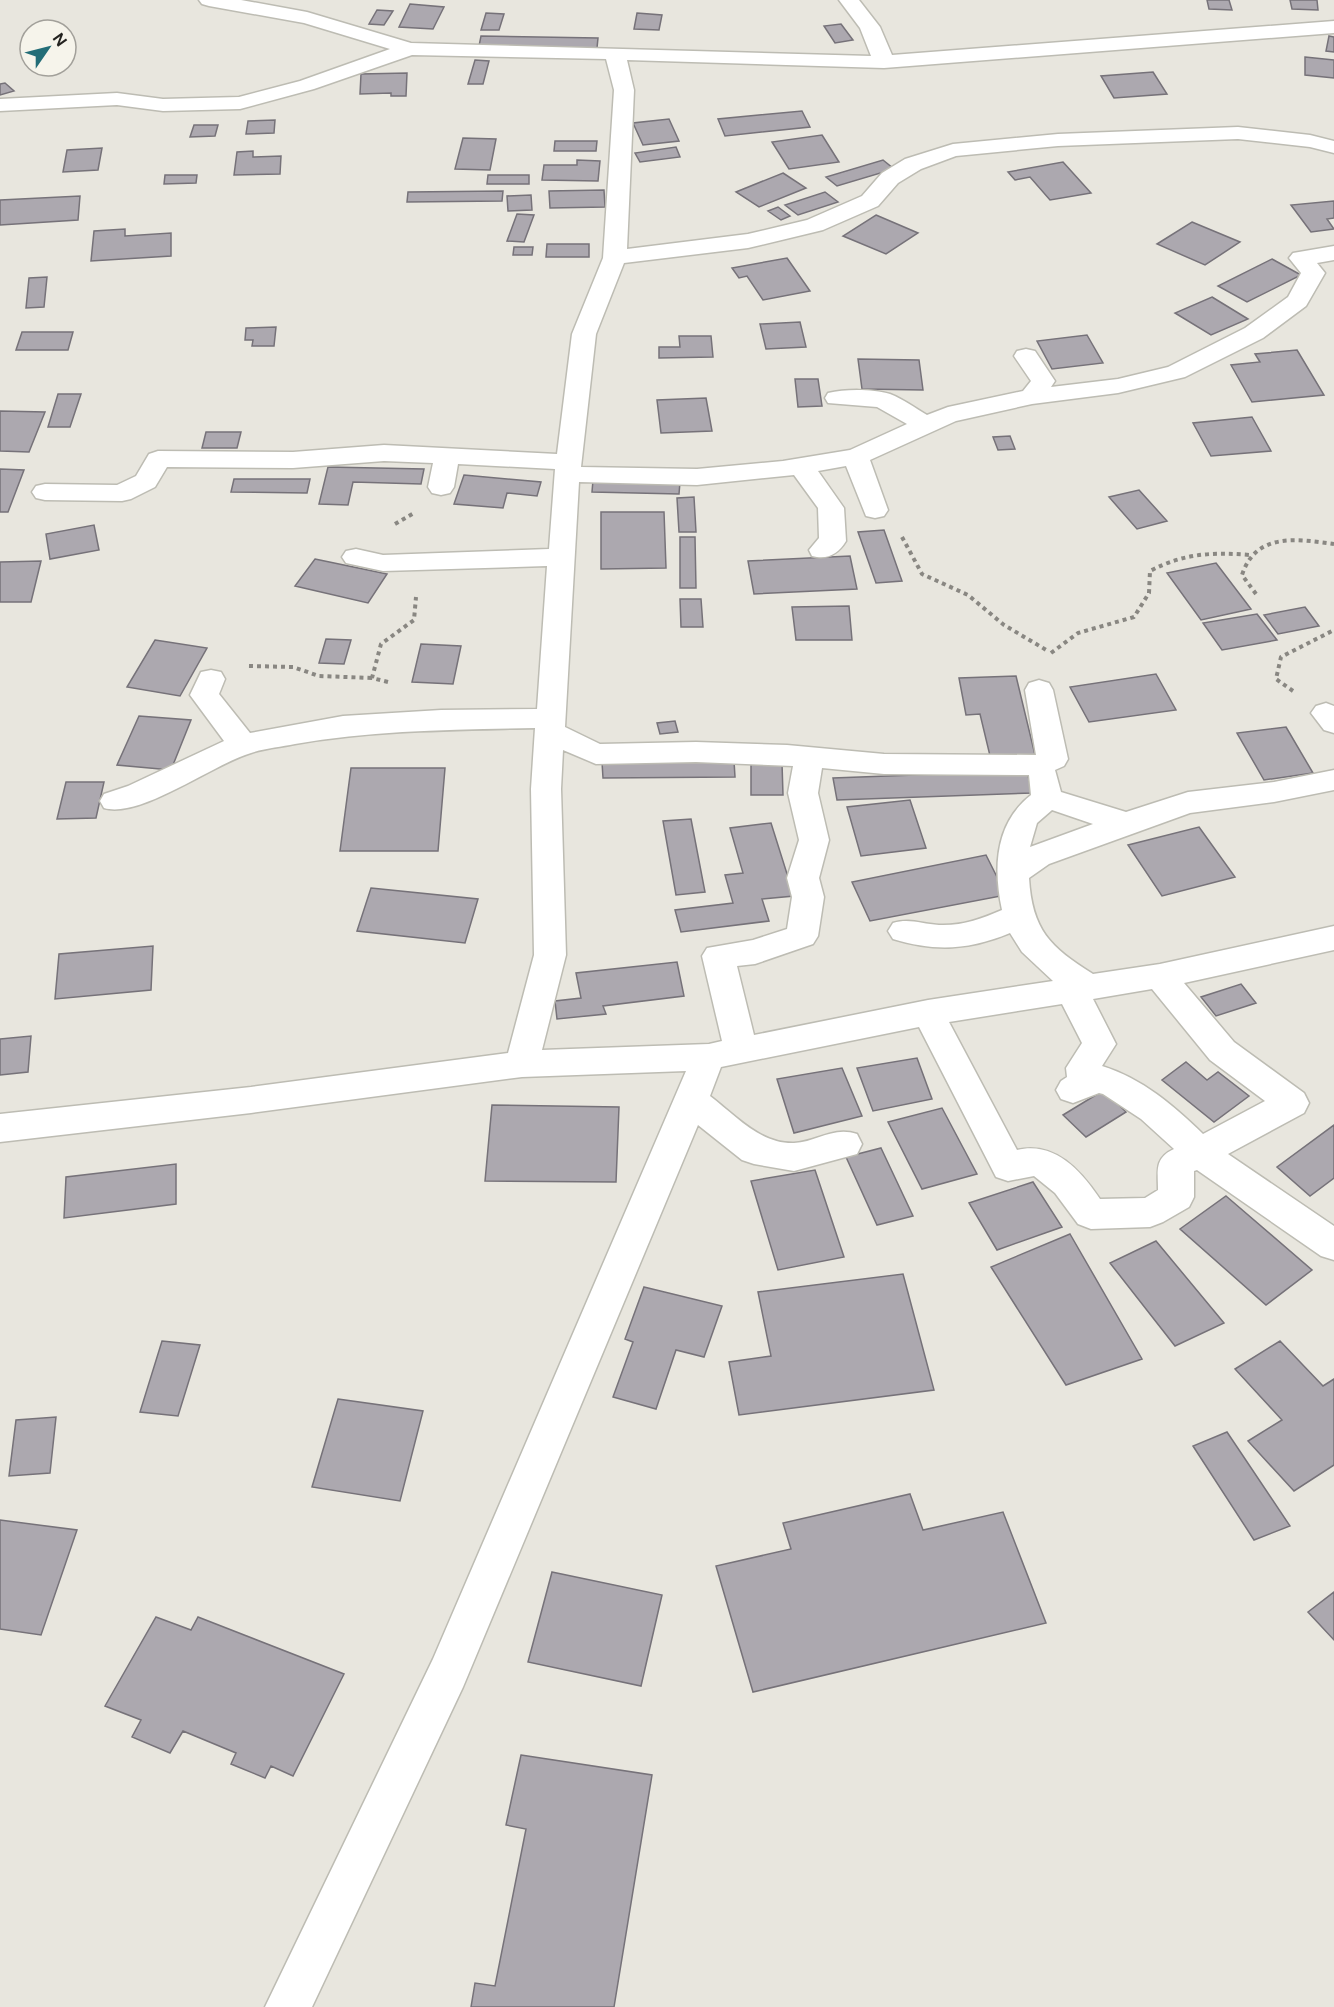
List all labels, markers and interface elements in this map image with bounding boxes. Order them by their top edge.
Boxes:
north arrow [18,18,78,78]
text: N [48,29,72,50]

